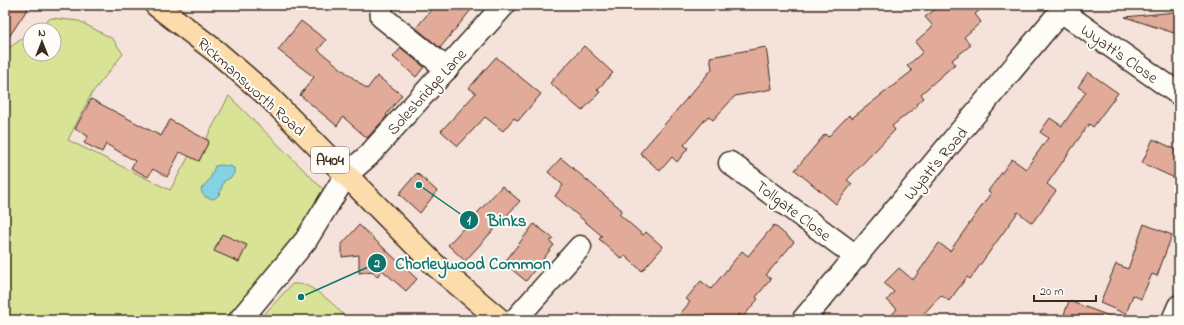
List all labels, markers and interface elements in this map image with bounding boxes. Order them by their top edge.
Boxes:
street label: Wyatt's Close [1075,19,1163,91]
north arrow [22,22,62,62]
text: N [38,25,46,41]
street label: Rickmansworth Road [191,32,310,143]
street label: Solesbridge Lane [382,43,474,141]
street label: Wyatt's Road [899,122,974,206]
road number: A404 [311,147,349,173]
street label: Tollgate Close [750,175,836,249]
callout: Binks [459,205,534,234]
text: Binks [487,209,527,234]
text: 1 [467,212,471,230]
callout: Chorleywood Common [367,248,559,277]
text: Chorleywood Common [395,252,551,279]
text: 2 [373,255,380,273]
scale bar [1034,277,1096,303]
text: 20 m [1040,283,1063,301]

